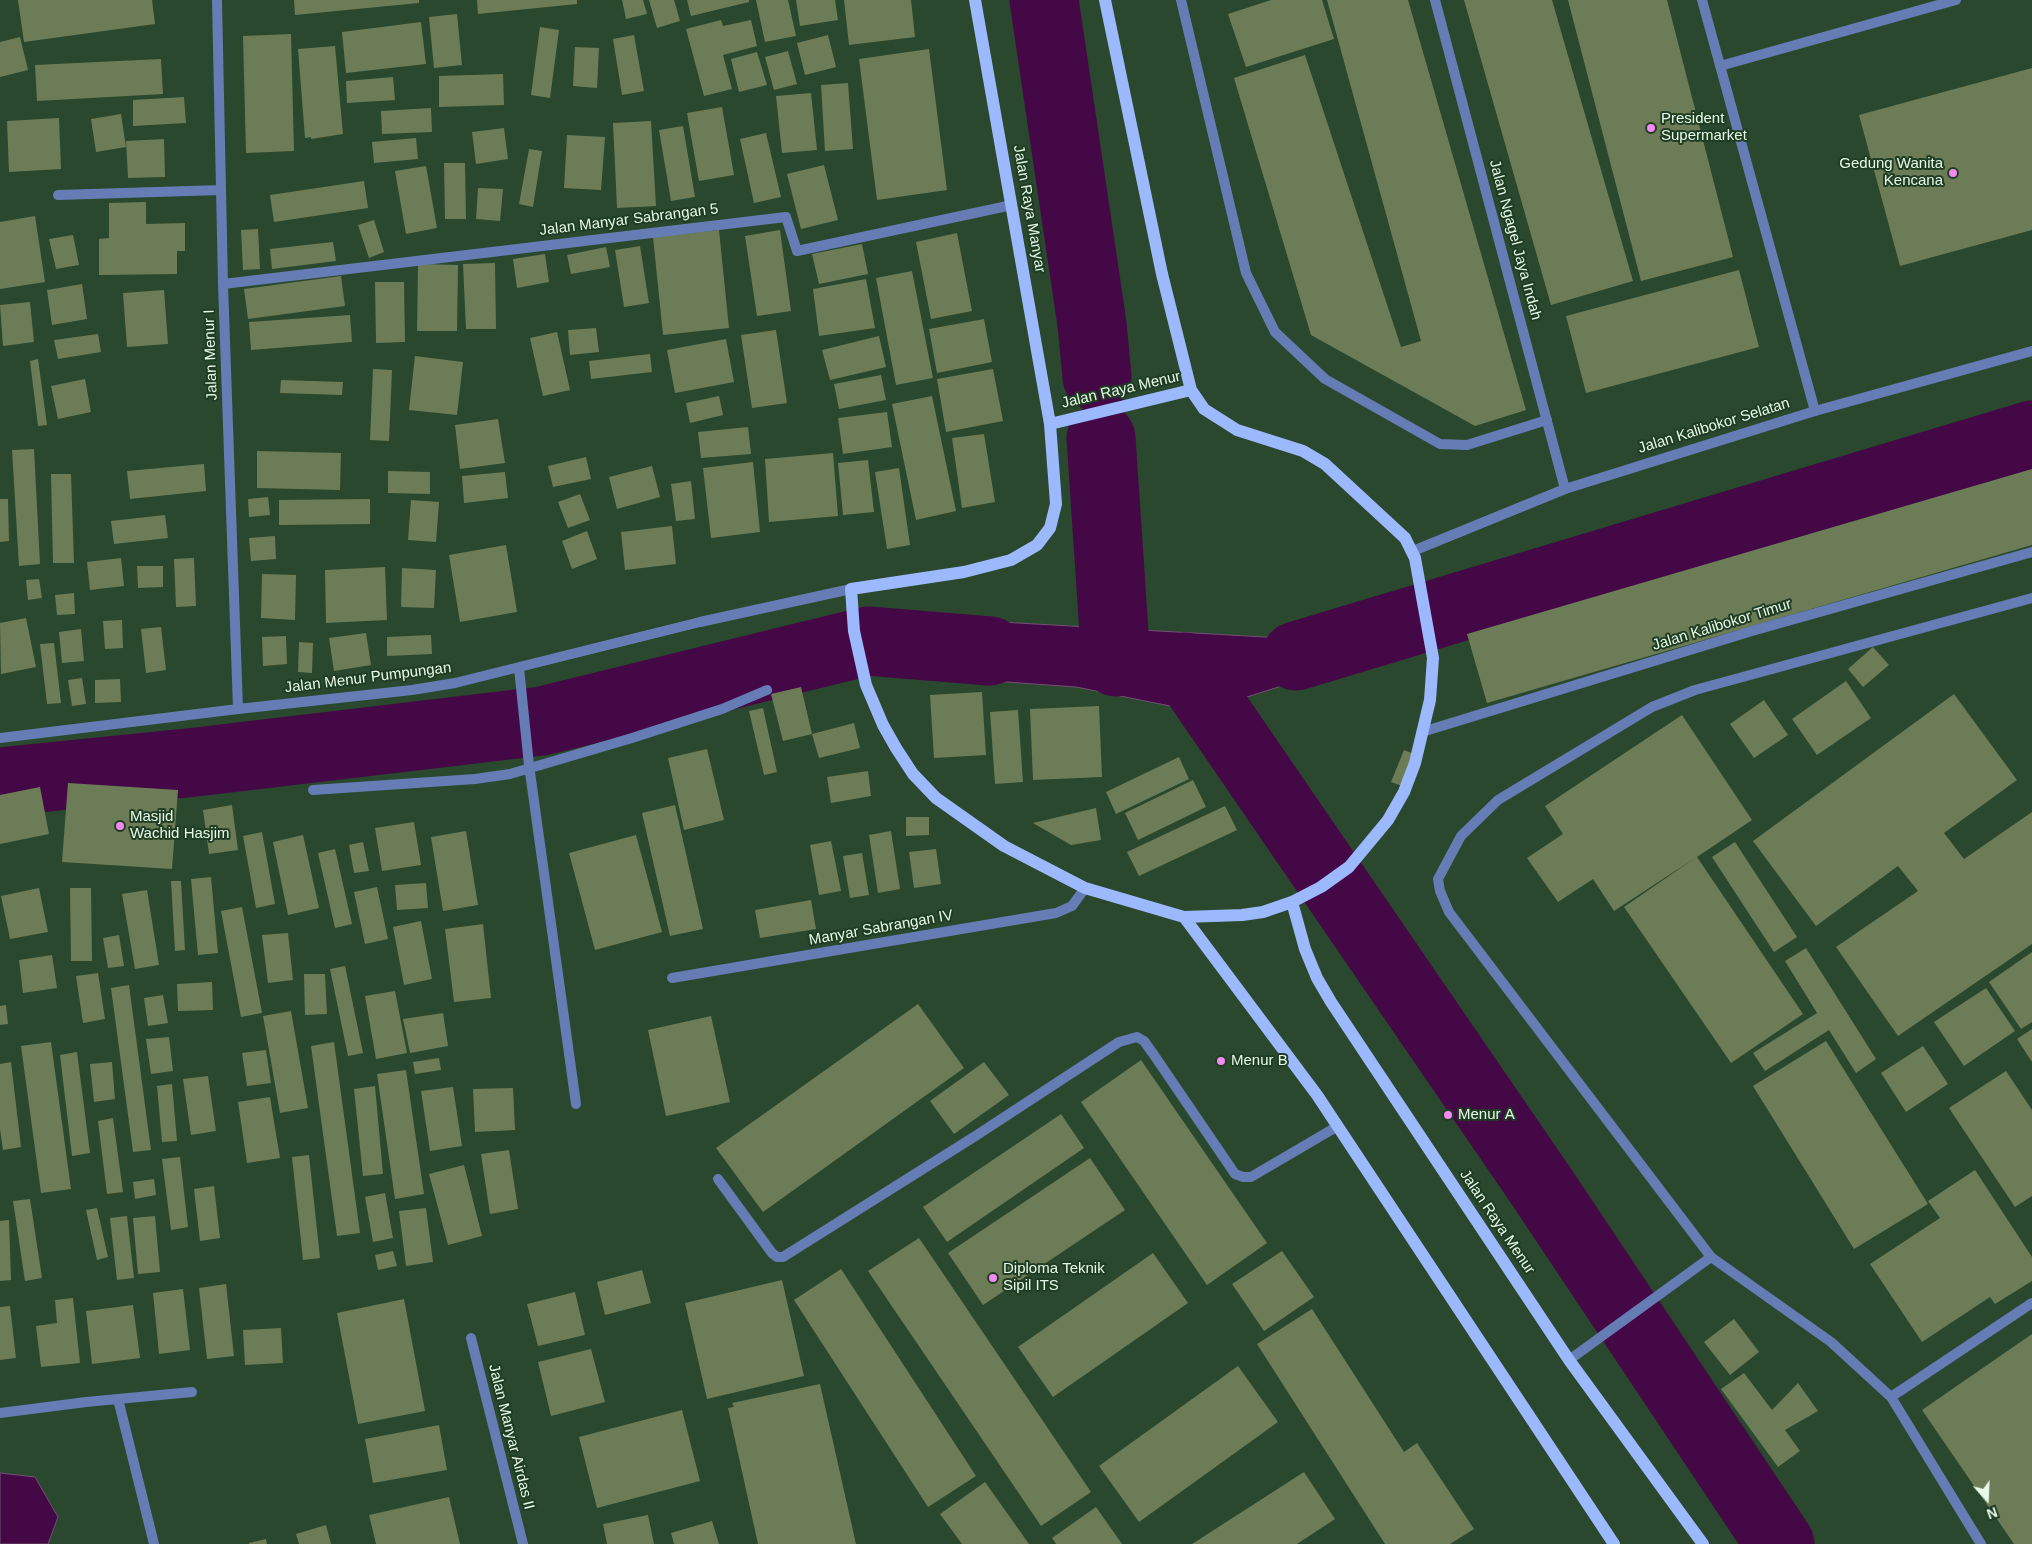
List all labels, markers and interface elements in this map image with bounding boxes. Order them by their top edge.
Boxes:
place label: President Supermarket [1661,110,1747,145]
marker: President Supermarket [1645,122,1657,134]
street label: Jalan Raya Manyar [1009,144,1049,274]
place label: Gedung Wanita Kencana [1839,155,1943,190]
street label: Jalan Ngagel Jaya Indah [1485,158,1545,322]
marker: Gedung Wanita Kencana [1947,167,1959,179]
street label: Jalan Manyar Sabrangan 5 [539,200,719,240]
street label: Jalan Menur I [200,309,222,401]
street label: Jalan Raya Menur [1060,368,1182,412]
street label: Jalan Kalibokor Selatan [1636,394,1792,458]
street label: Jalan Kalibokor Timur [1650,595,1794,655]
street label: Jalan Menur Pumpungan [284,659,452,697]
place label: Masjid Wachid Hasjim [130,808,229,843]
marker: Masjid Wachid Hasjim [114,820,126,832]
street label: Manyar Sabrangan IV [808,906,954,950]
place label: Menur B [1231,1052,1288,1070]
marker: Menur B [1215,1055,1227,1067]
place label: Menur A [1458,1106,1515,1124]
marker: Menur A [1442,1109,1454,1121]
street label: Jalan Raya Menur [1456,1167,1538,1277]
place label: Diploma Teknik Sipil ITS [1003,1260,1105,1295]
marker: Diploma Teknik Sipil ITS [987,1272,999,1284]
street label: Jalan Manyar Airdas II [484,1362,538,1512]
north arrow [1962,1474,2012,1524]
text: N [1985,1504,2000,1522]

